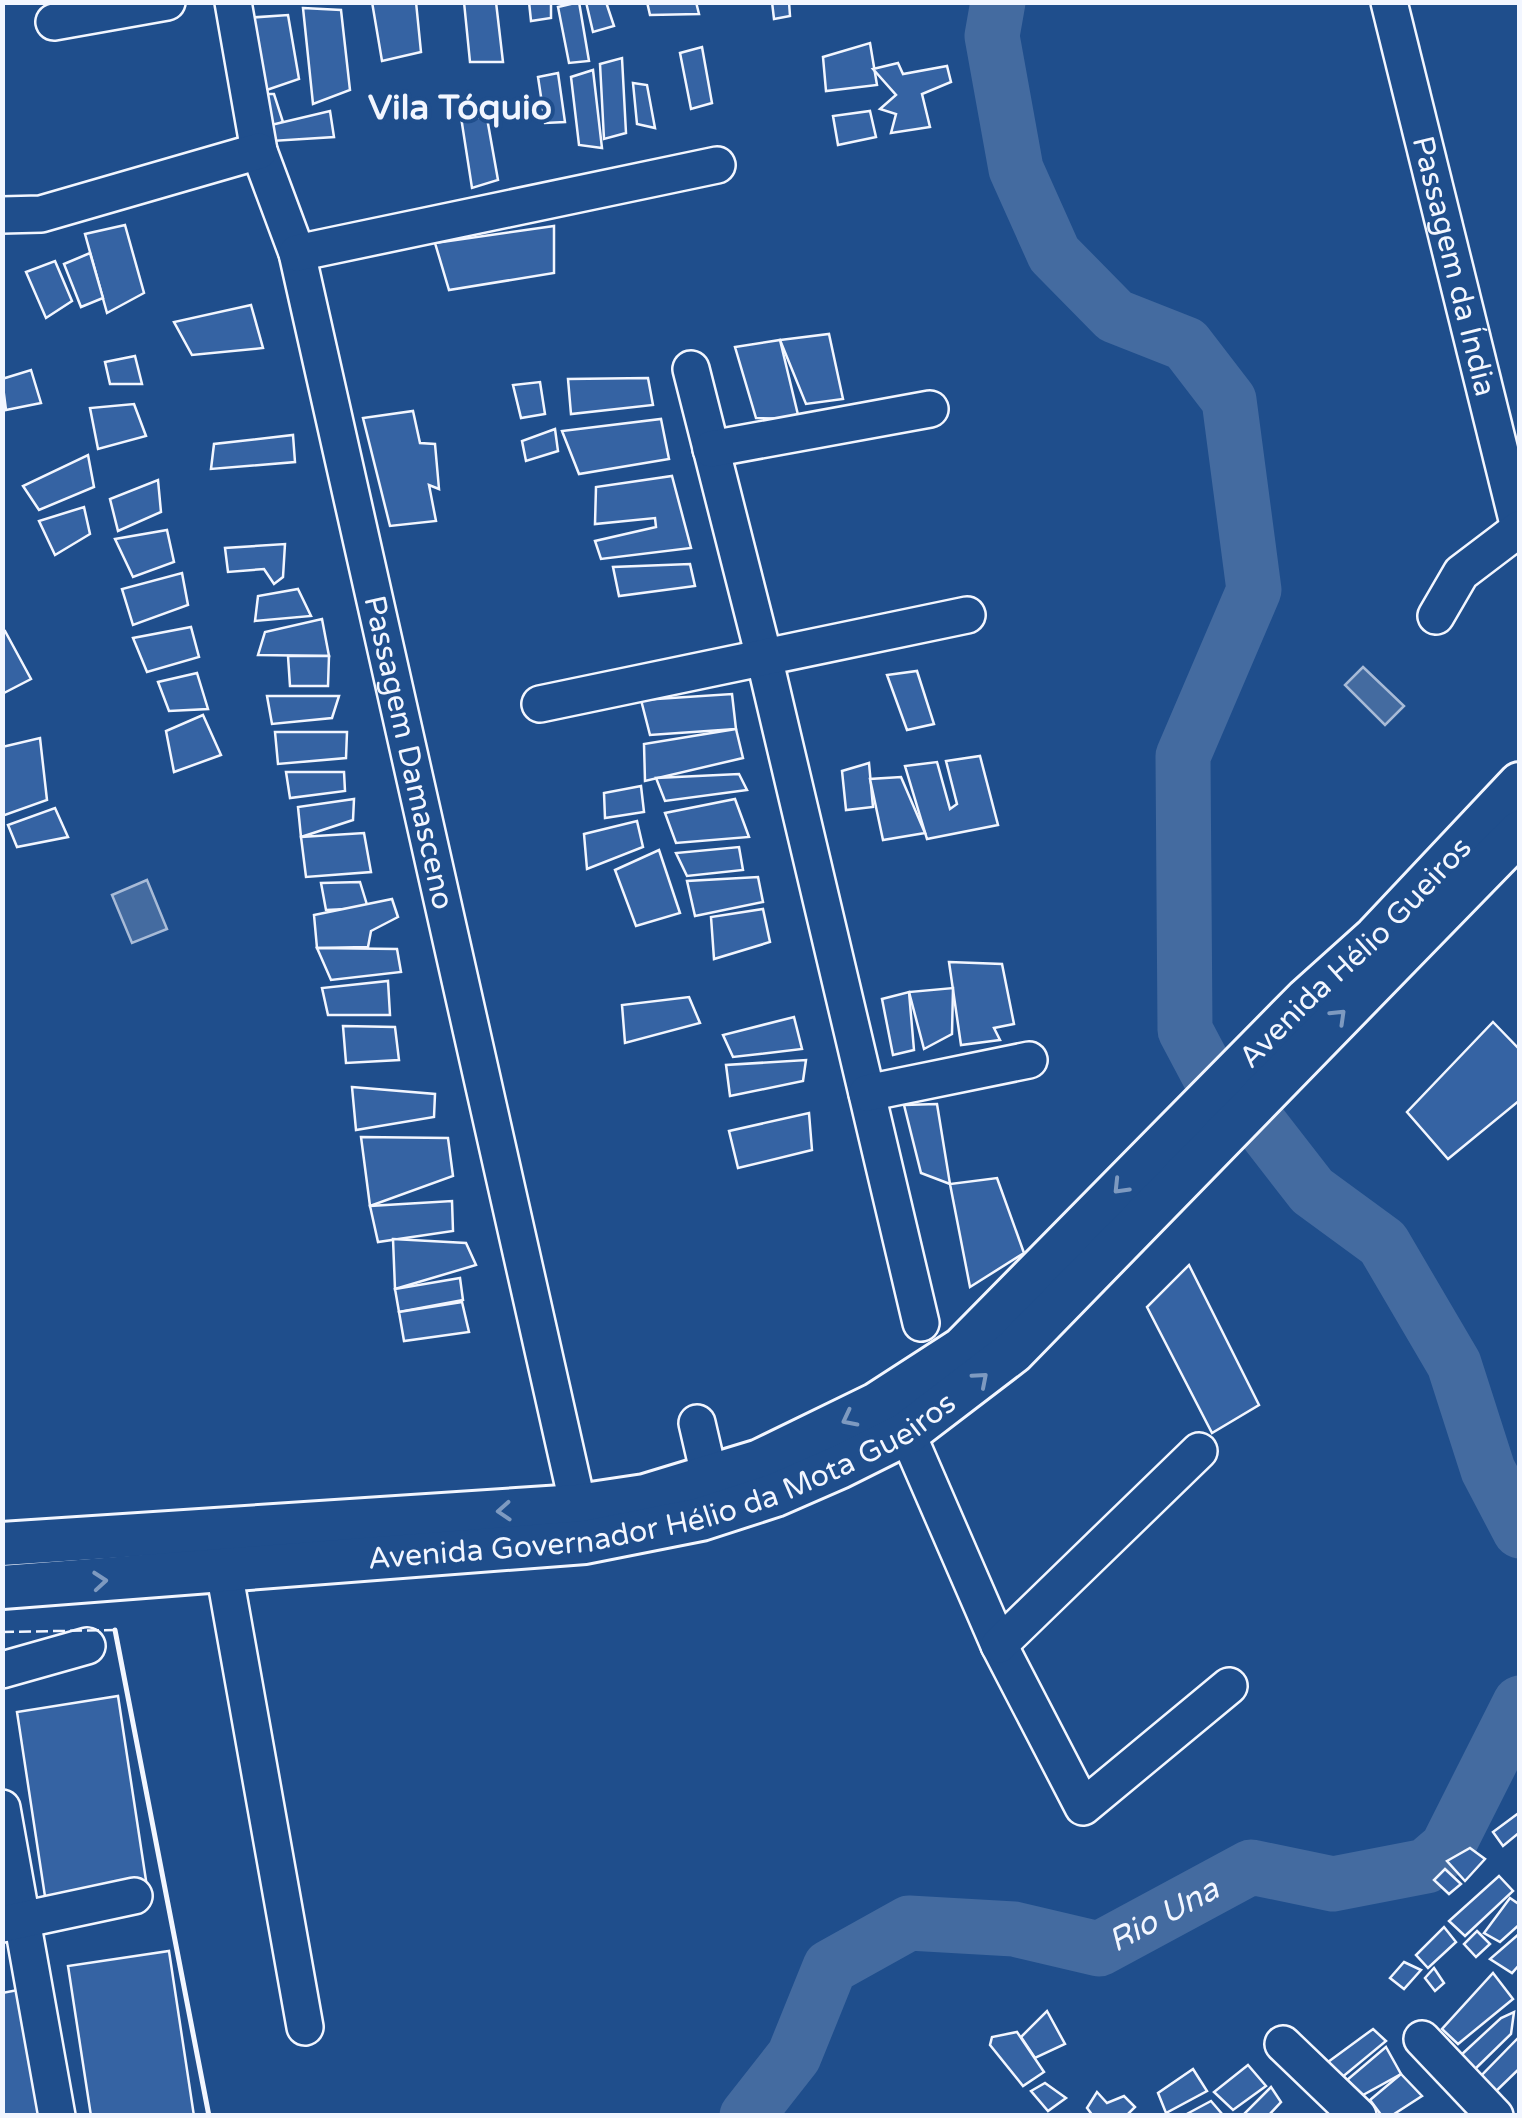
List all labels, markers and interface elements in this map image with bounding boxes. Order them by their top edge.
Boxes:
district label: Vila Tóquio [368,87,552,129]
street label: Passagem da Índia [1404,132,1504,400]
street label: Passagem Damasceno [355,592,462,913]
street label: Avenida Hélio Gueiros [1231,830,1479,1076]
one-way arrow [1327,1010,1346,1028]
one-way arrow [1114,1175,1132,1193]
one-way arrow [969,1373,988,1391]
street label: Avenida Governador Hélio da Mota Gueiros [367,1385,963,1578]
one-way arrow [841,1407,859,1426]
one-way arrow [496,1500,512,1521]
one-way arrow [92,1570,108,1592]
water label: Rio Una [1102,1870,1226,1960]

